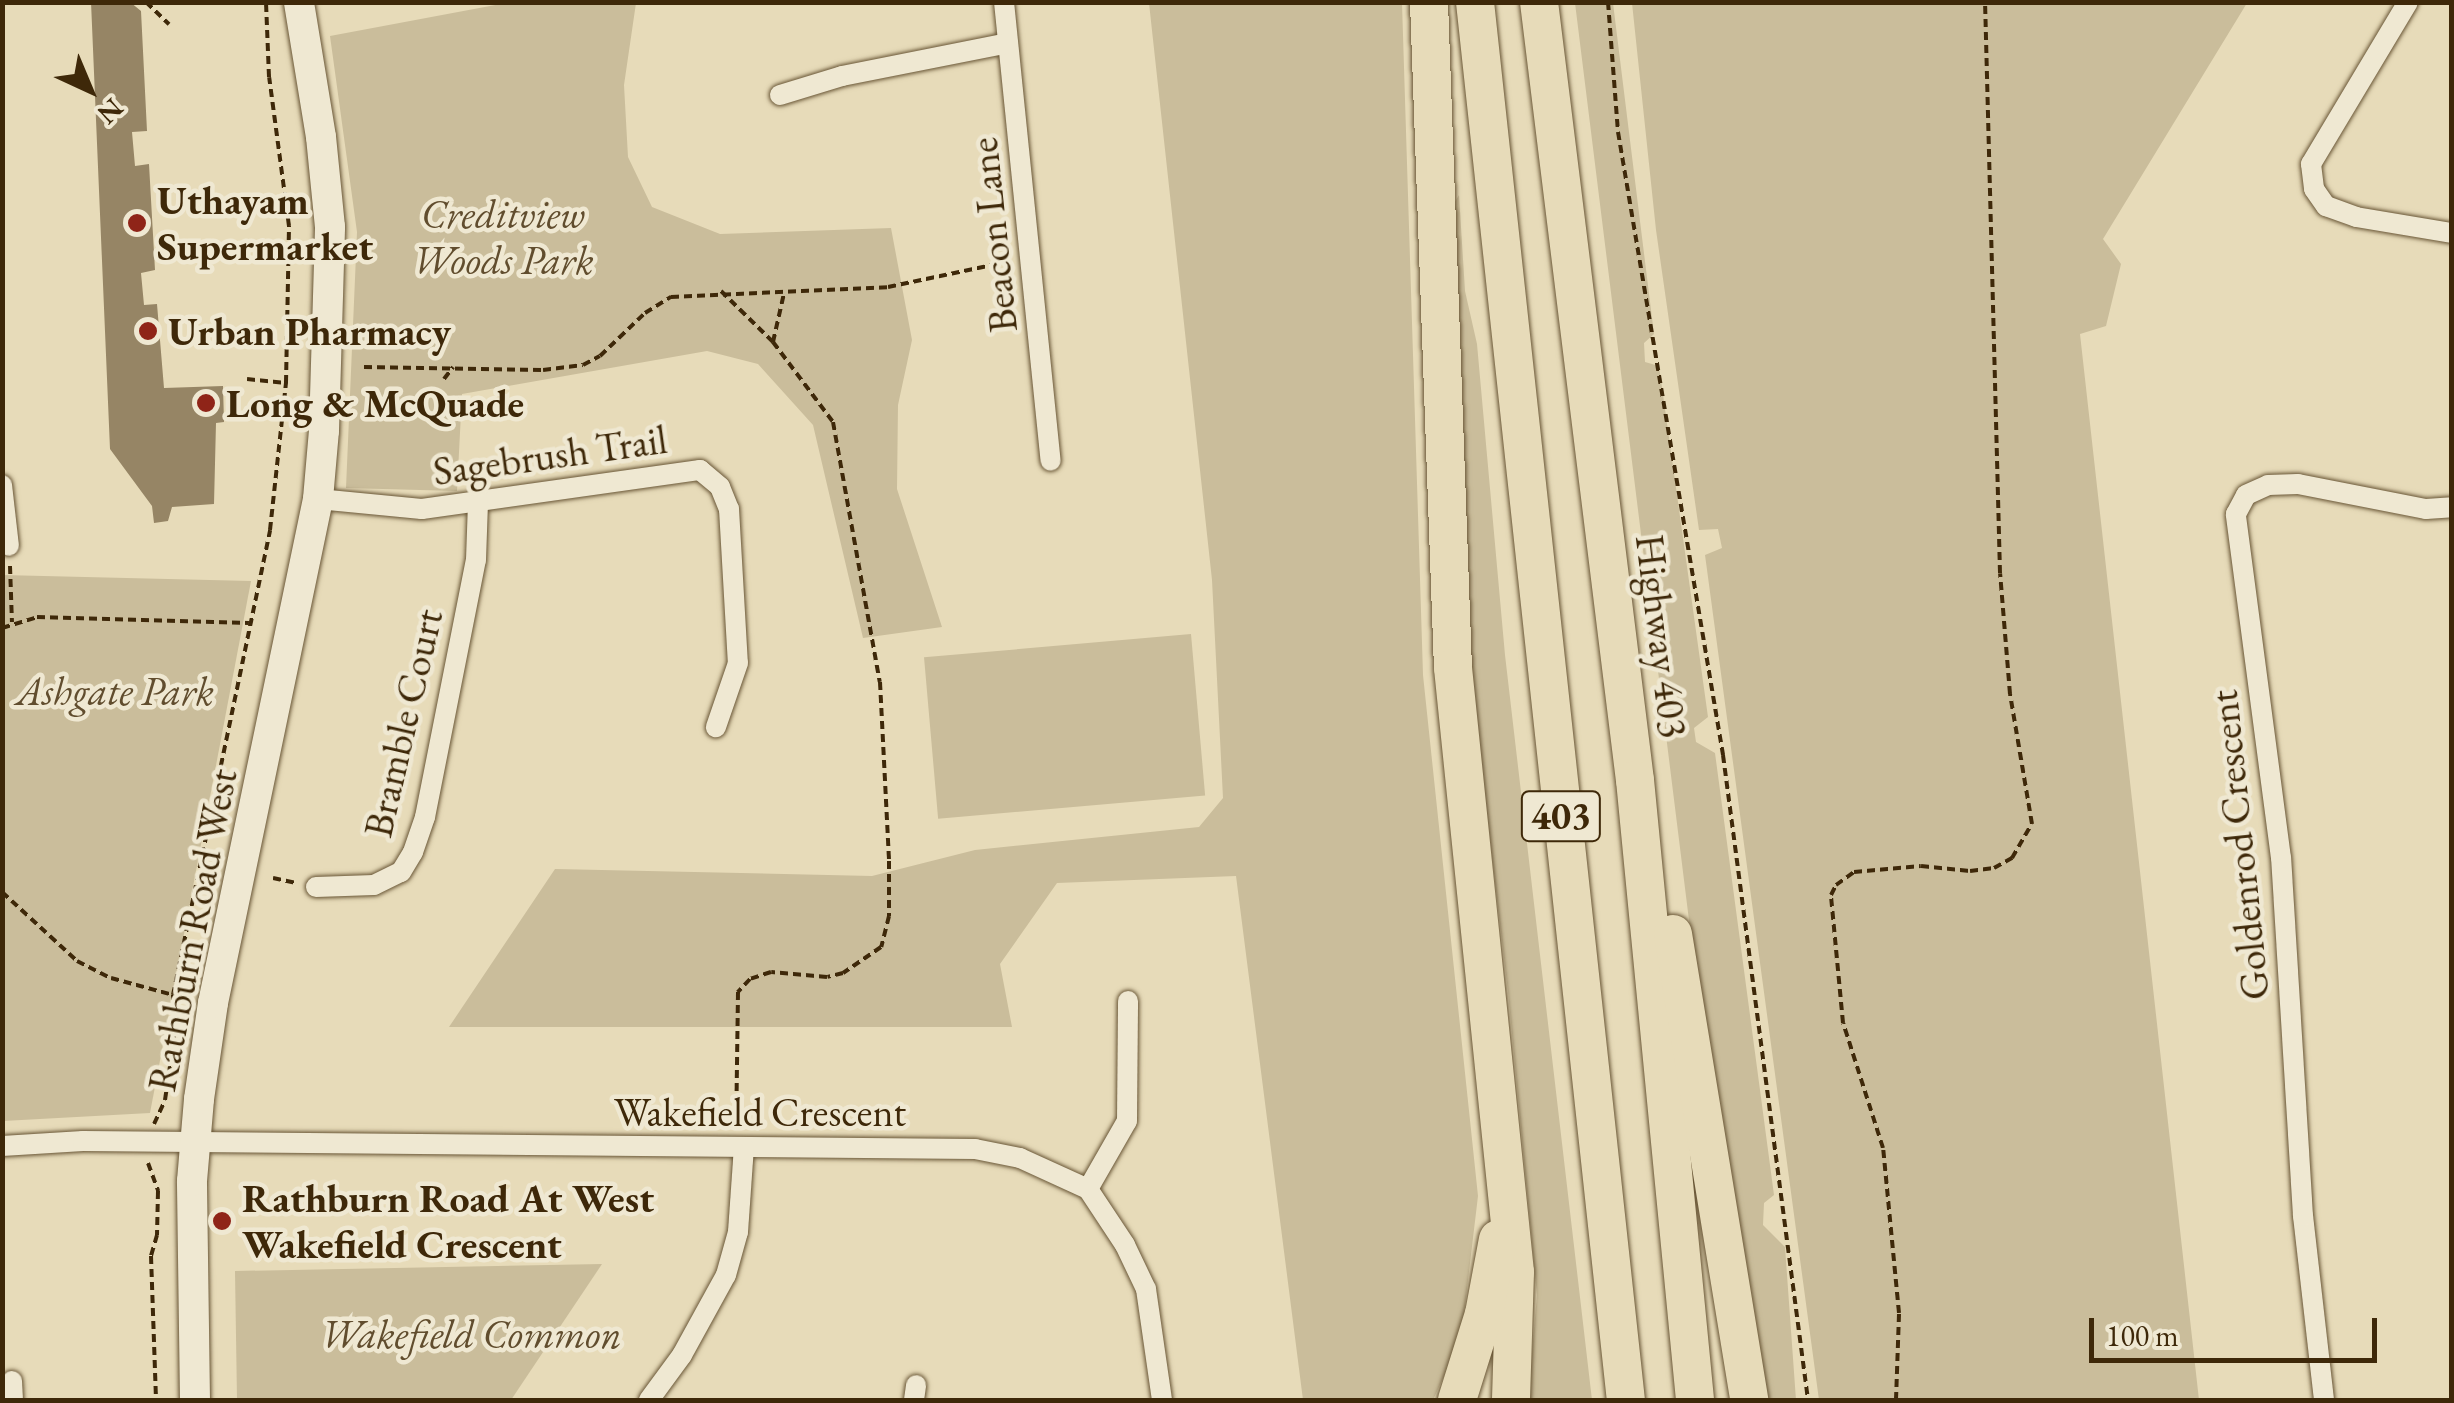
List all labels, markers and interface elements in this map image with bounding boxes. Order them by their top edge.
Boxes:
north arrow [40,40,140,140]
text: N [90,91,131,132]
street label: Beacon Lane [959,135,1027,335]
place label: Uthayam Supermarket [157,176,373,270]
park label: Creditview Woods Park [412,190,594,284]
marker: Uthayam Supermarket [126,212,148,234]
place label: Urban Pharmacy [168,307,451,355]
marker: Urban Pharmacy [137,320,159,342]
place label: Long & McQuade [226,379,524,427]
marker: Long & McQuade [195,392,217,414]
street label: Sagebrush Trail [430,415,670,495]
street label: Highway 403 [1626,531,1698,741]
street label: Bramble Court [353,604,453,842]
park label: Ashgate Park [16,667,214,715]
street label: Goldenrod Crescent [2199,688,2279,1002]
street label: Rathburn Road West [137,765,247,1095]
road number: 403 [1518,783,1604,849]
street label: Wakefield Crescent [614,1088,906,1136]
place label: Rathburn Road At West Wakefield Crescent [242,1174,654,1268]
marker: Rathburn Road At West Wakefield Crescent [211,1210,233,1232]
scale bar [2094,1298,2382,1360]
park label: Wakefield Common [321,1310,621,1358]
text: 100 m [2106,1316,2179,1355]

